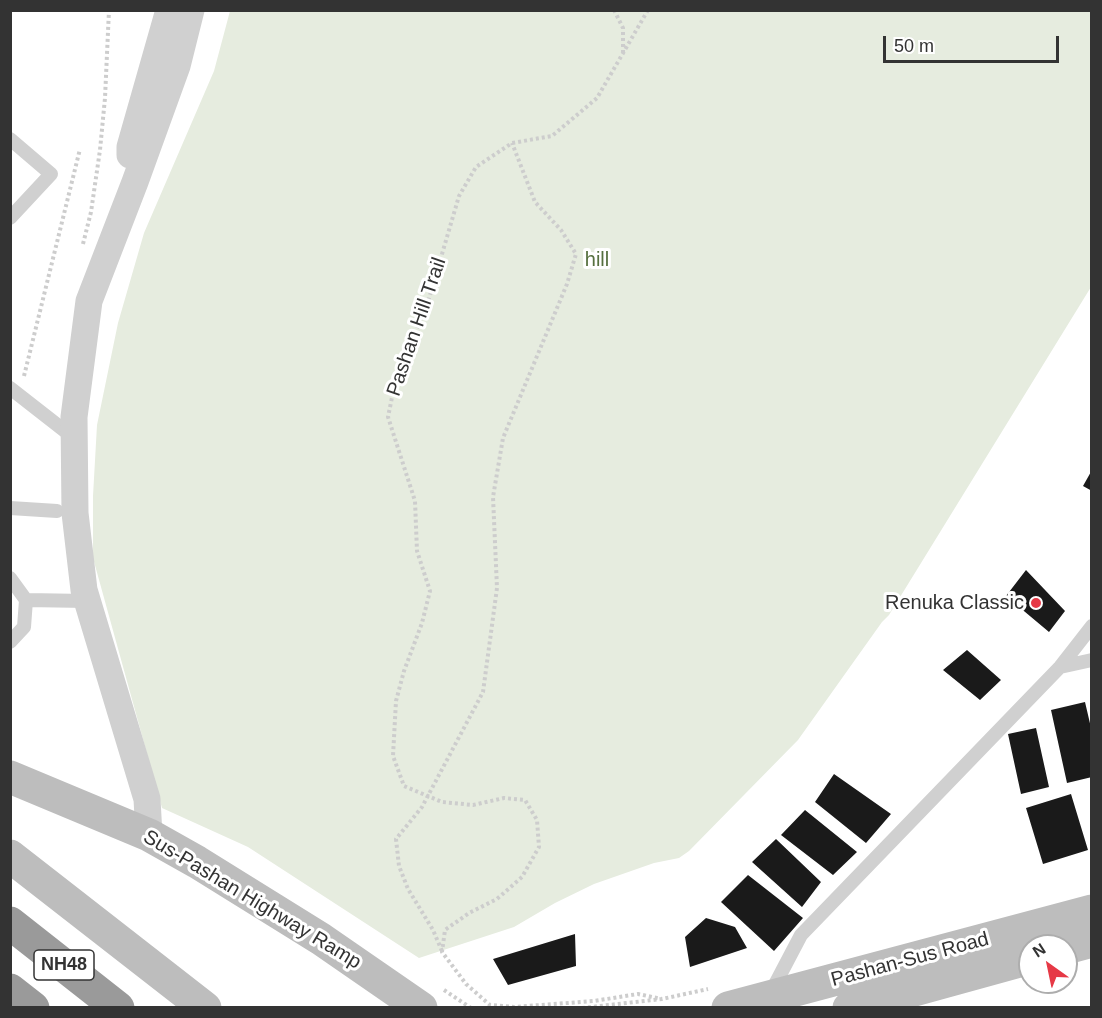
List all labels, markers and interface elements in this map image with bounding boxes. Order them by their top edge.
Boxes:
scale bar [886,24,1062,62]
text: 50 m [894,36,934,56]
park label: hill [585,248,609,272]
street label: Pashan Hill Trail [382,255,452,399]
place label: Renuka Classic [885,591,1024,615]
marker: Renuka Classic [1029,596,1043,610]
street label: Sus-Pashan Highway Ramp [139,825,365,975]
street label: Pashan-Sus Road [828,927,992,993]
north arrow [1018,934,1078,994]
text: N [1030,940,1048,960]
road number: NH48 [34,950,94,980]

